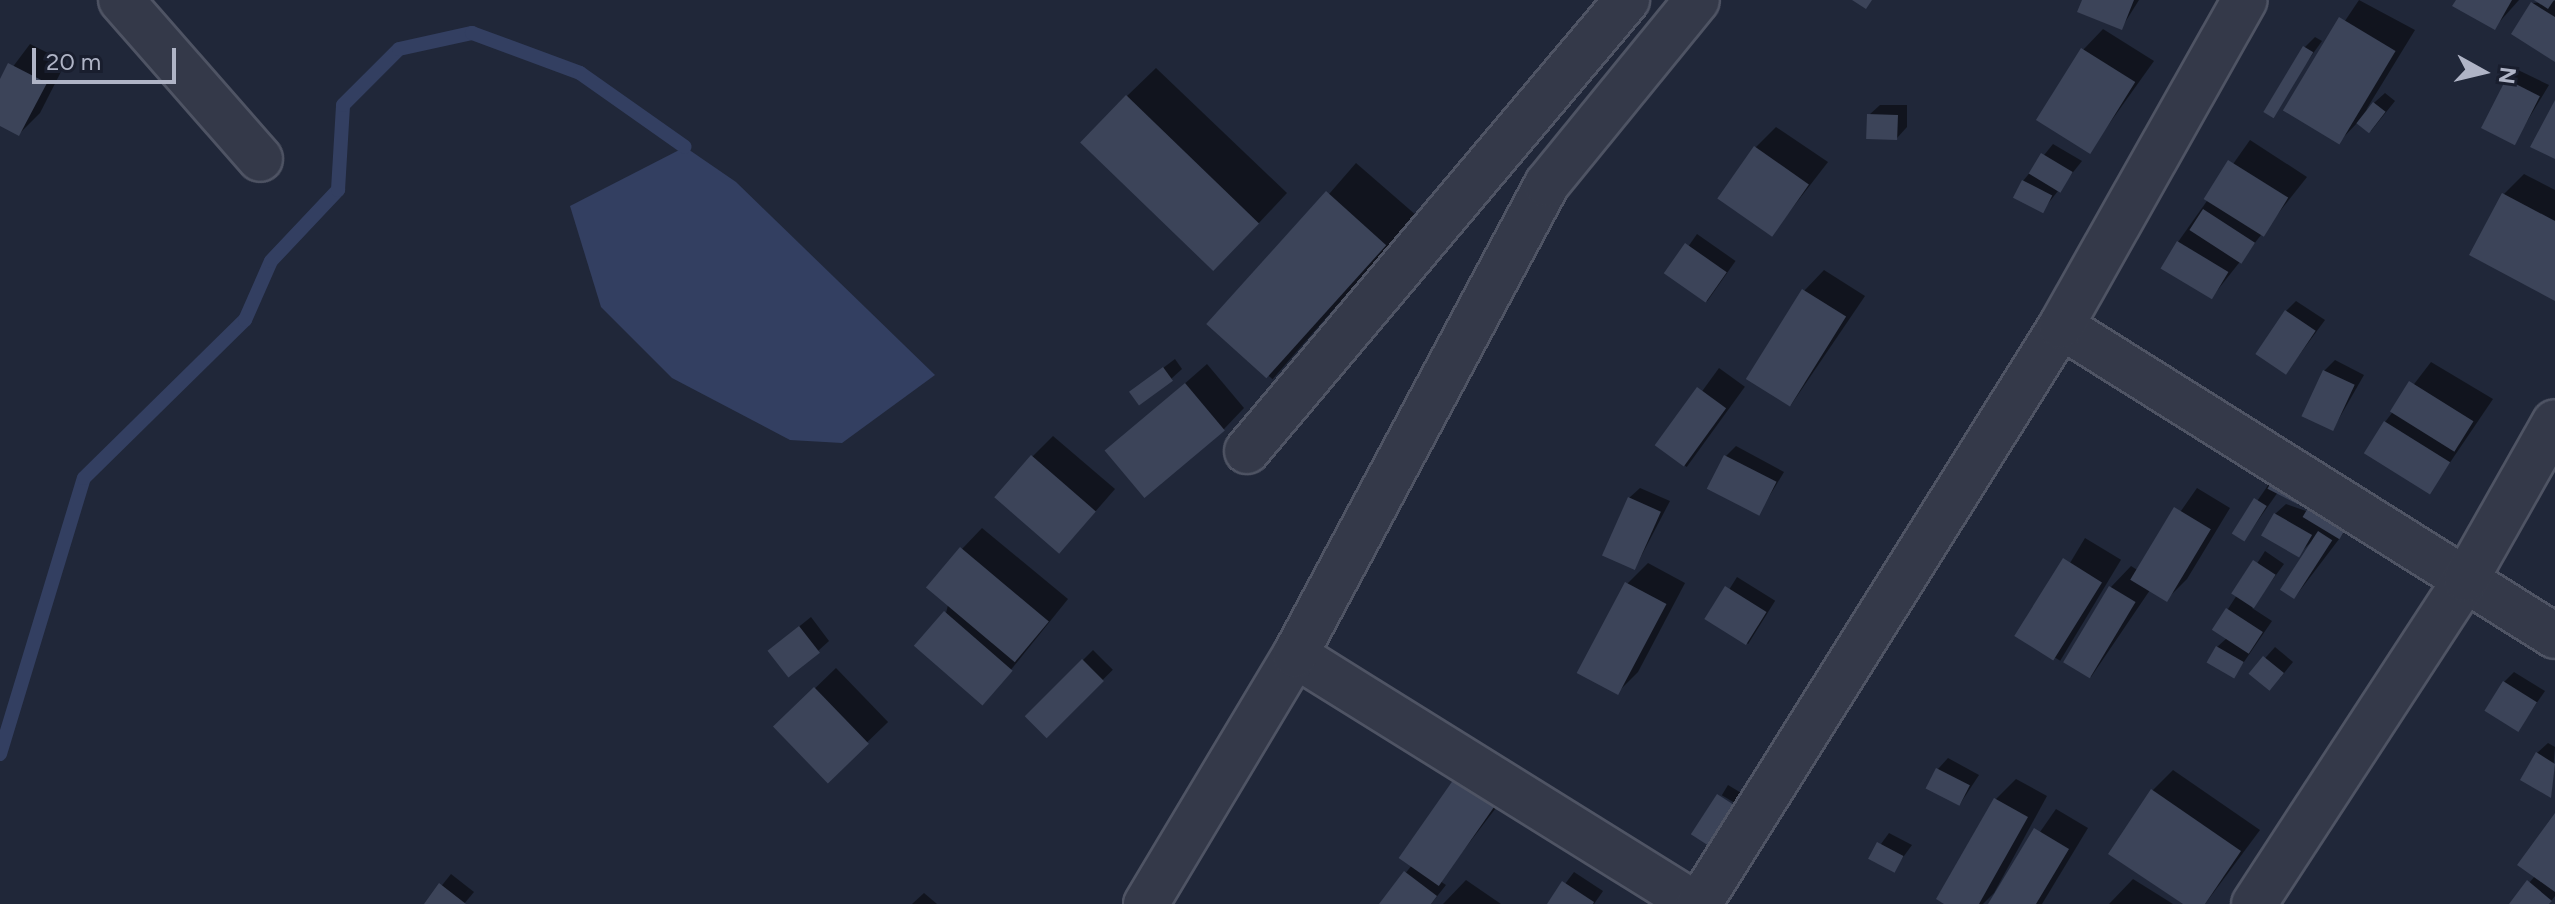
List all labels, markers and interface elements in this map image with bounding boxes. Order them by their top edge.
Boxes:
scale bar [36,32,180,82]
north arrow [2443,32,2523,112]
text: 20 m [46,47,101,76]
text: N [2493,65,2522,86]

